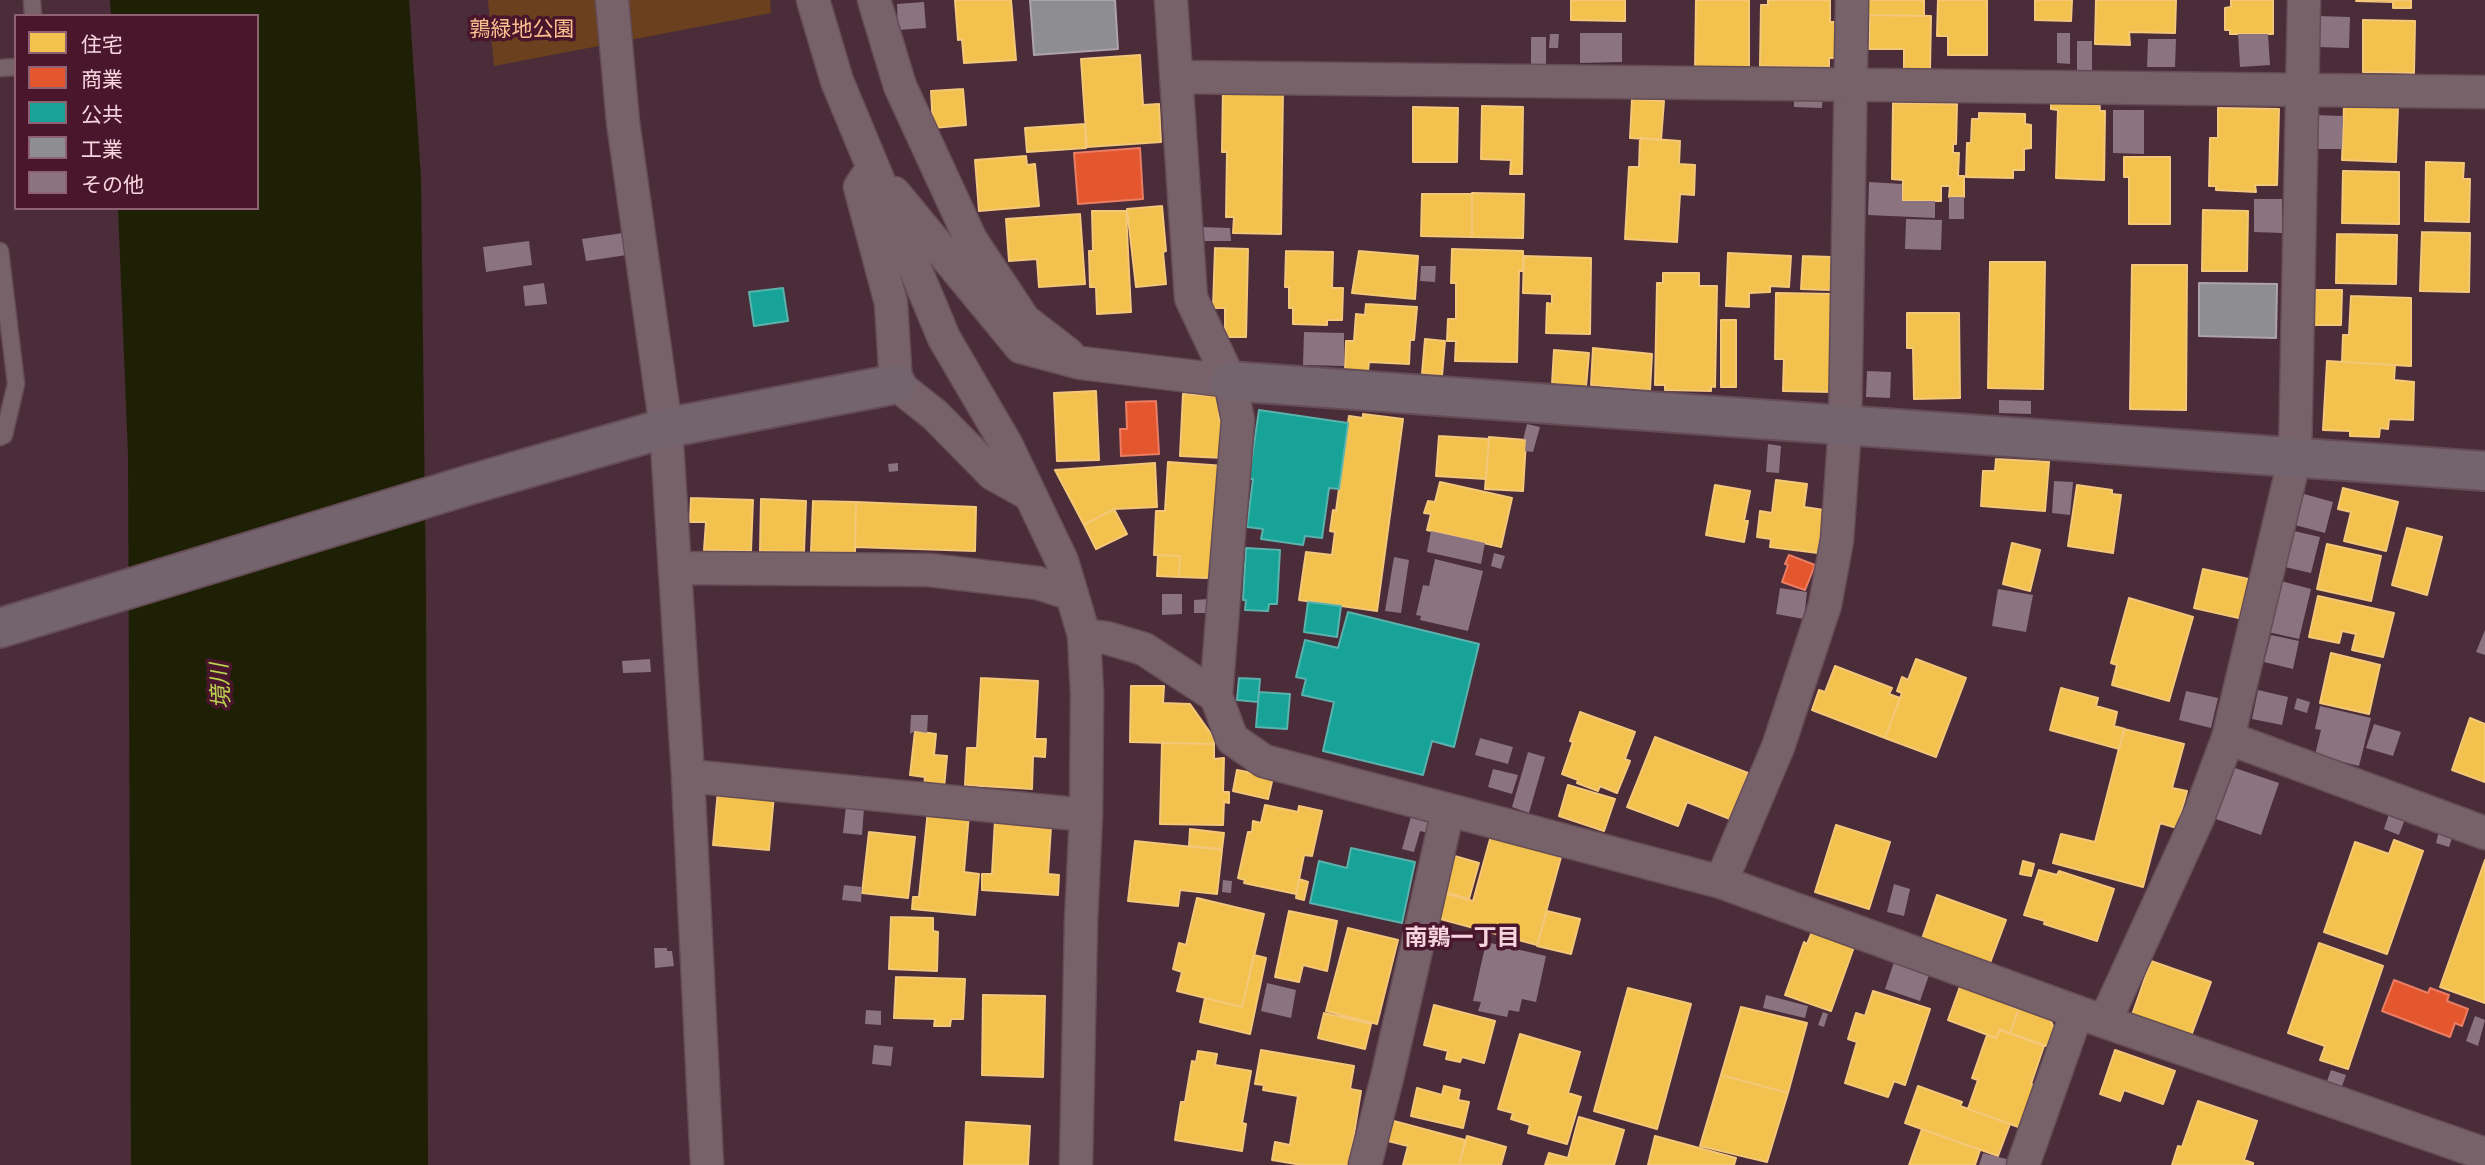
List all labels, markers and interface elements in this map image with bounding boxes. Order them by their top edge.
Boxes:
legend [14,14,259,210]
park label: 鶉緑地公園 [470,17,574,43]
text: 住宅 [81,33,123,58]
text: 商業 [81,68,123,93]
text: 公共 [81,103,123,128]
text: 工業 [81,138,123,163]
text: その他 [81,173,144,198]
water label: 境川 [207,662,237,710]
district label: 南鶉一丁目 [1405,925,1519,953]

